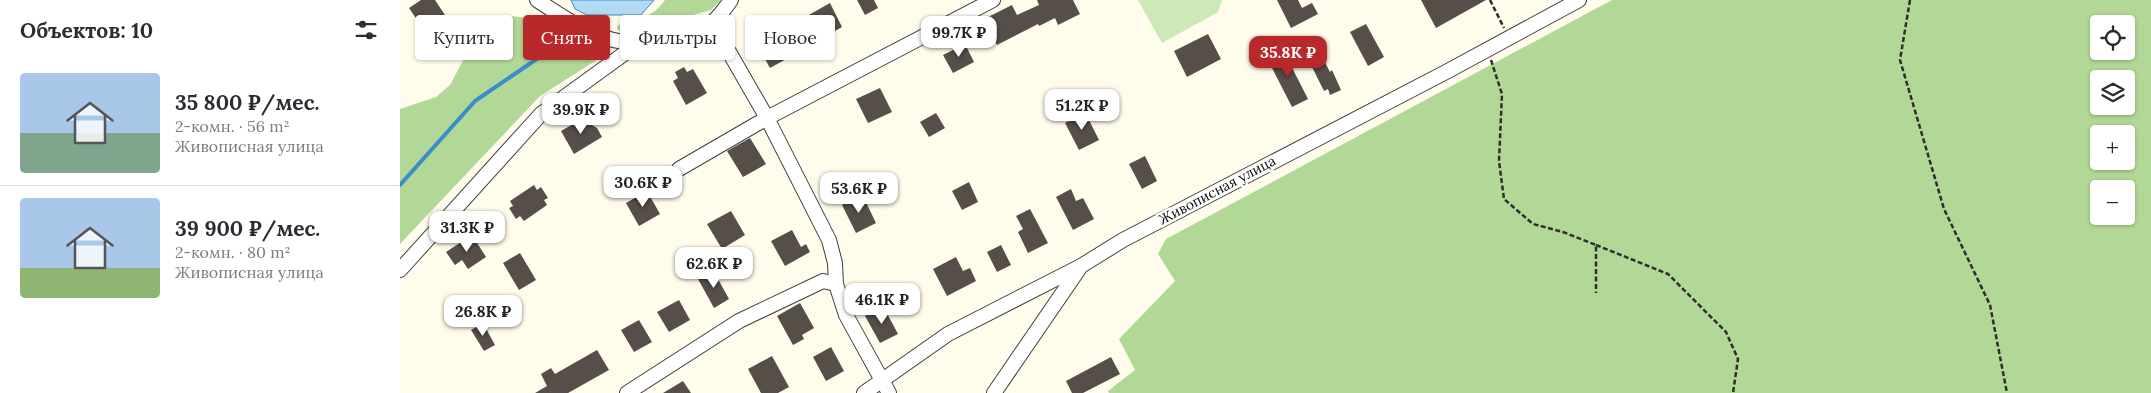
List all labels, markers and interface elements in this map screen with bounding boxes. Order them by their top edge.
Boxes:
chip: Купить [415,15,513,60]
chip: Снять [523,15,610,60]
chip: Фильтры [620,15,735,60]
chip: Новое [745,15,835,60]
pin: 99.7K ₽ [913,15,1005,58]
map controls [2090,15,2135,225]
button: locate [2090,15,2135,60]
icon: filters [352,16,380,44]
text: Объектов: 10 [20,17,153,44]
text: 99.7K ₽ [932,22,986,42]
pin: 35.8K ₽ [1242,36,1334,78]
text: 35.8K ₽ [1260,42,1316,62]
button: layers [2090,70,2135,115]
pin: 51.2K ₽ [1036,88,1128,131]
text: 35 800 ₽/мес. [175,89,319,116]
pin: 39.9K ₽ [535,92,627,135]
icon: home [60,93,120,153]
text: 51.2K ₽ [1056,95,1108,115]
text: 39.9K ₽ [553,99,609,119]
text: 2-комн. · 56 m² [175,116,290,136]
button: + [2090,125,2135,170]
text: Живописная улица [175,136,324,156]
street label: Живописная улица [1155,152,1279,228]
pin: 30.6K ₽ [597,166,689,208]
text: 30.6K ₽ [614,172,672,192]
pin: 53.6K ₽ [813,172,905,214]
text: 53.6K ₽ [831,178,887,198]
button: − [2090,180,2135,225]
pin: 31.3K ₽ [421,210,513,253]
text: 39 900 ₽/мес. [175,215,320,242]
text: 31.3K ₽ [440,217,494,237]
icon: home [60,218,120,278]
text: 2-комн. · 80 m² [175,242,291,262]
pin: 62.6K ₽ [668,246,760,289]
text: 62.6K ₽ [686,253,742,273]
text: Живописная улица [175,262,324,282]
pin: 46.1K ₽ [836,282,928,325]
text: 46.1K ₽ [855,289,909,309]
pin: 26.8K ₽ [437,294,529,337]
text: 26.8K ₽ [455,301,511,321]

